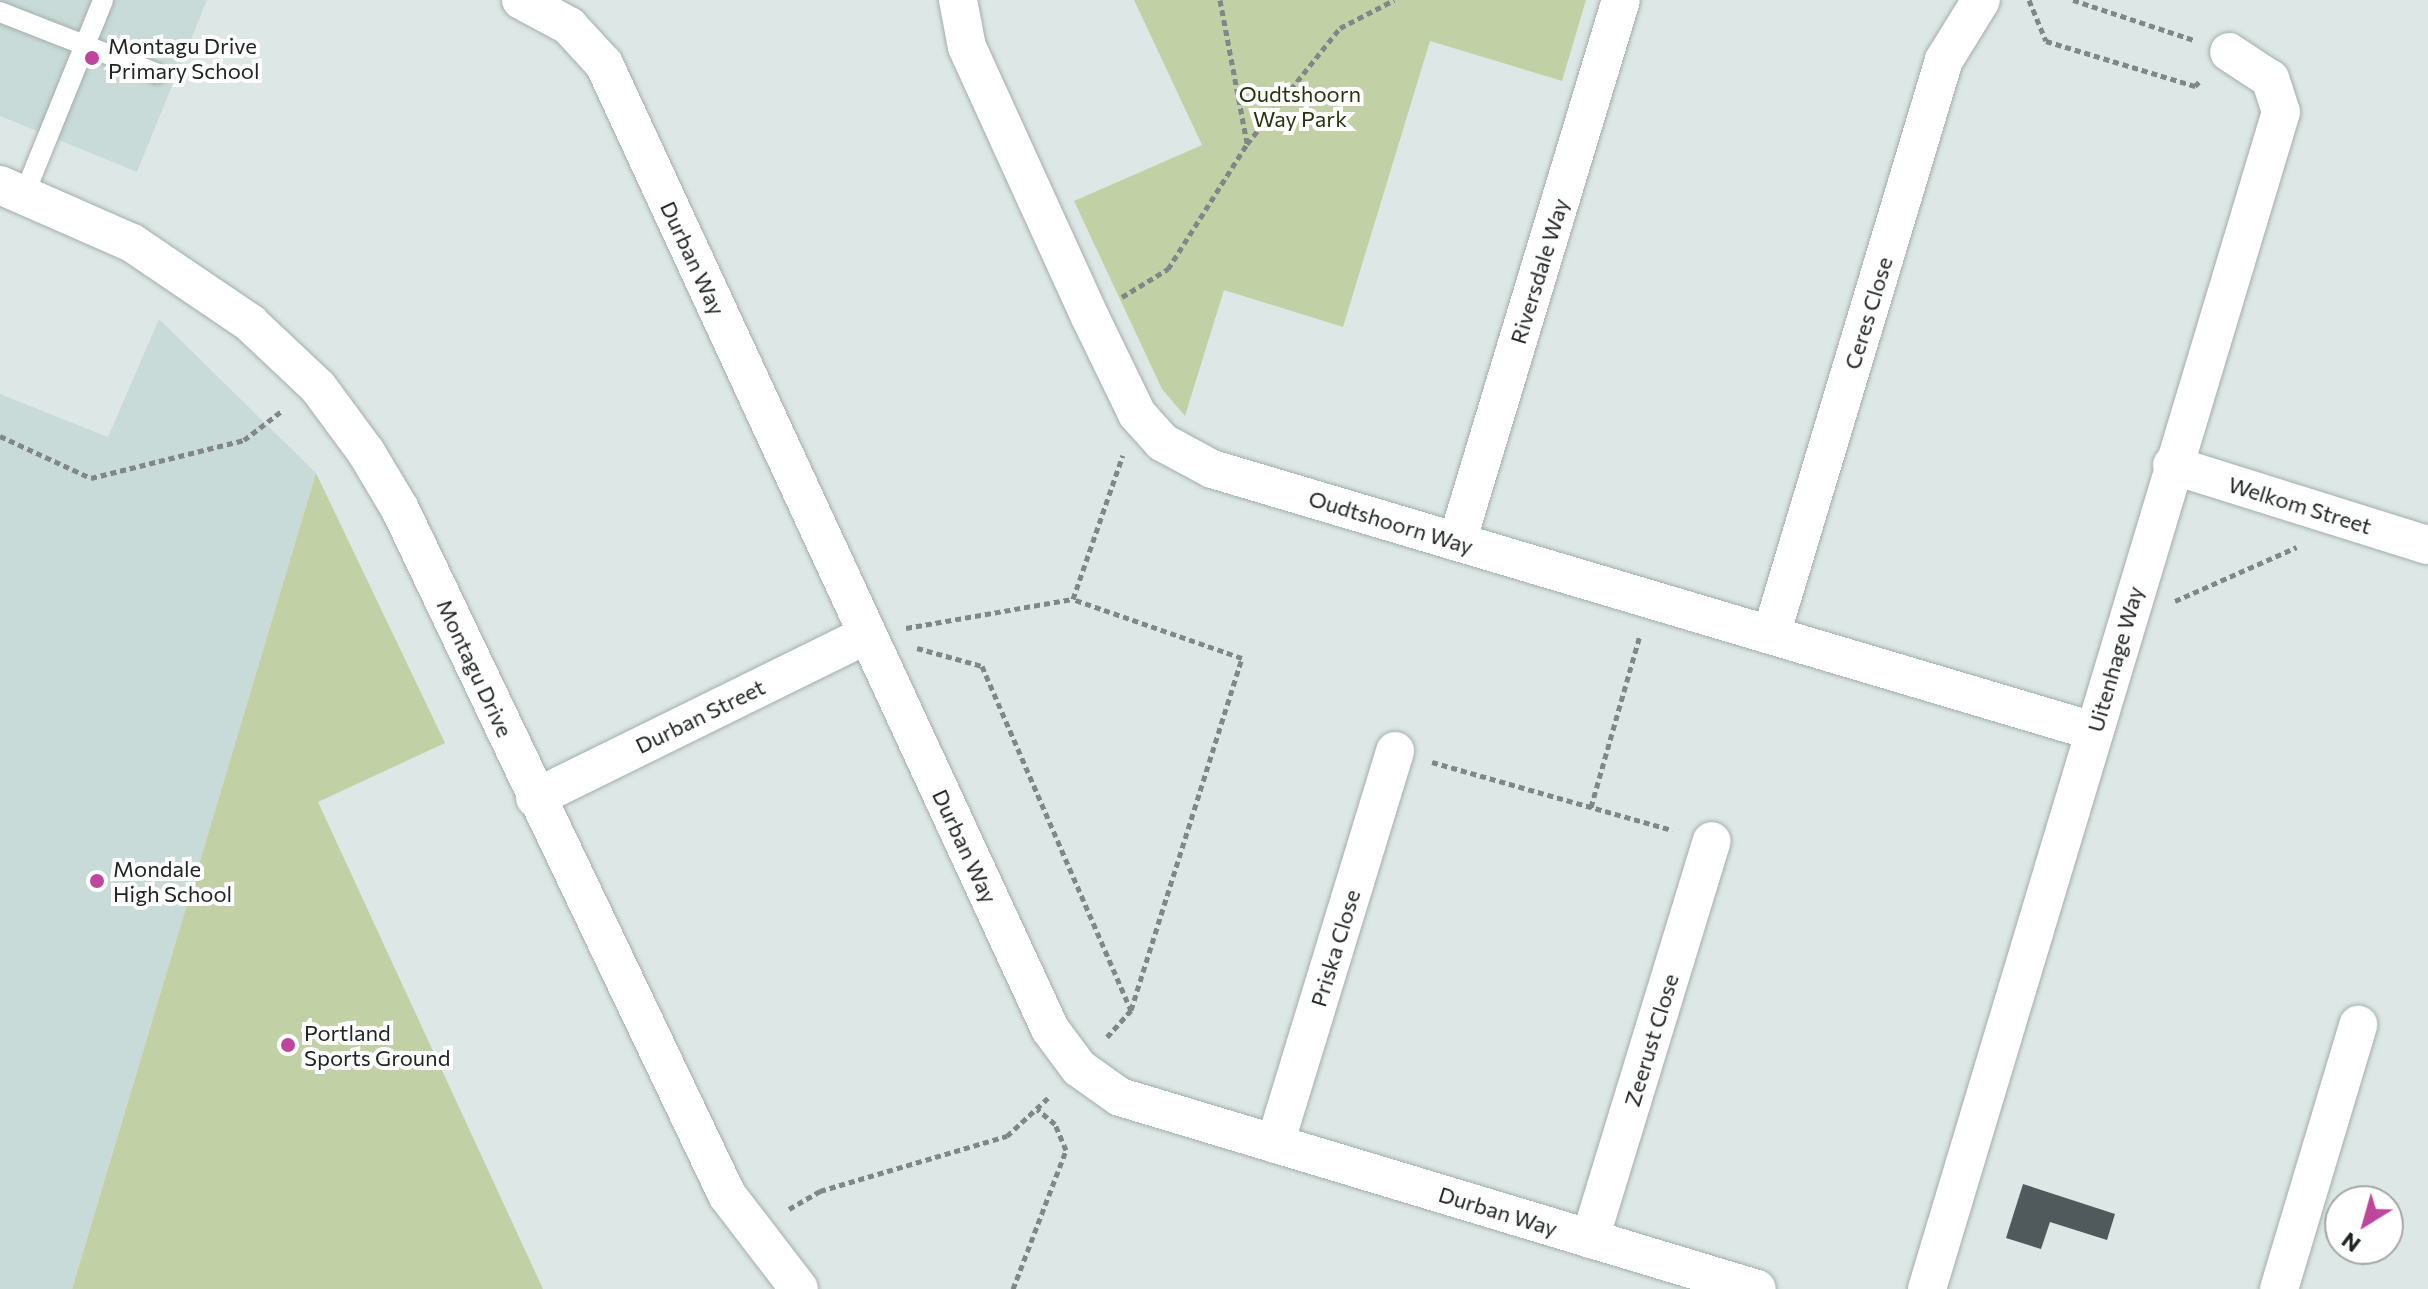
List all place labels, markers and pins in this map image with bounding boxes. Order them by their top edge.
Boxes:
place label: Montagu Drive Primary School [108,32,260,84]
marker: Montagu Drive Primary School [83,49,101,67]
place label: Mondale High School [113,855,232,906]
marker: Mondale High School [88,872,106,890]
place label: Portland Sports Ground [304,1019,450,1070]
marker: Portland Sports Ground [279,1036,297,1054]

